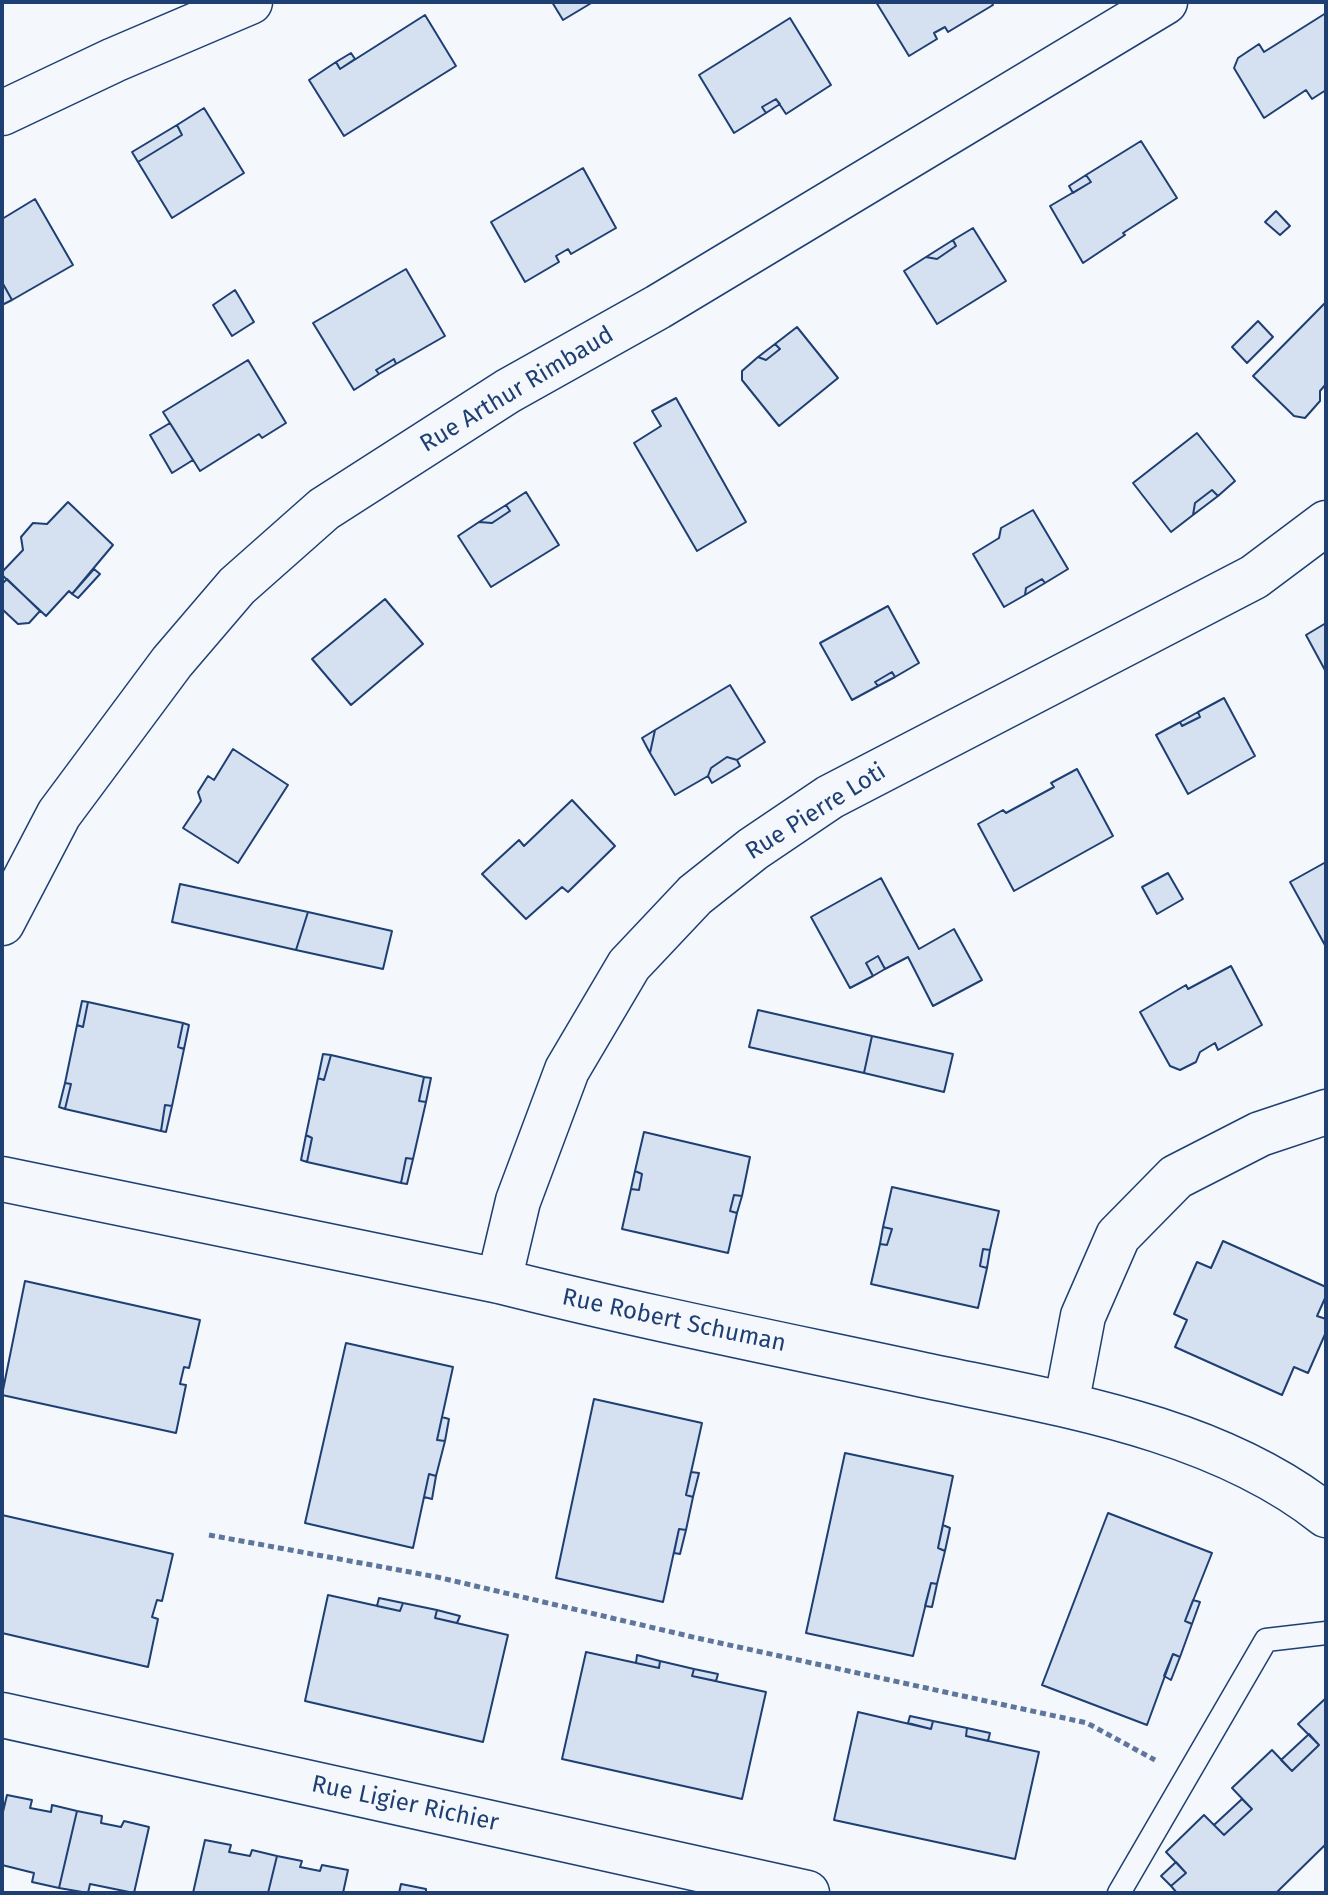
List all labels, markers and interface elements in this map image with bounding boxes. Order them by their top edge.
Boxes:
street label: Rue Arthur Rimbaud [415,321,619,459]
street label: Rue Pierre Loti [741,757,891,867]
street label: Rue Robert Schuman [559,1283,789,1359]
street label: Rue Ligier Richier [309,1770,501,1838]

